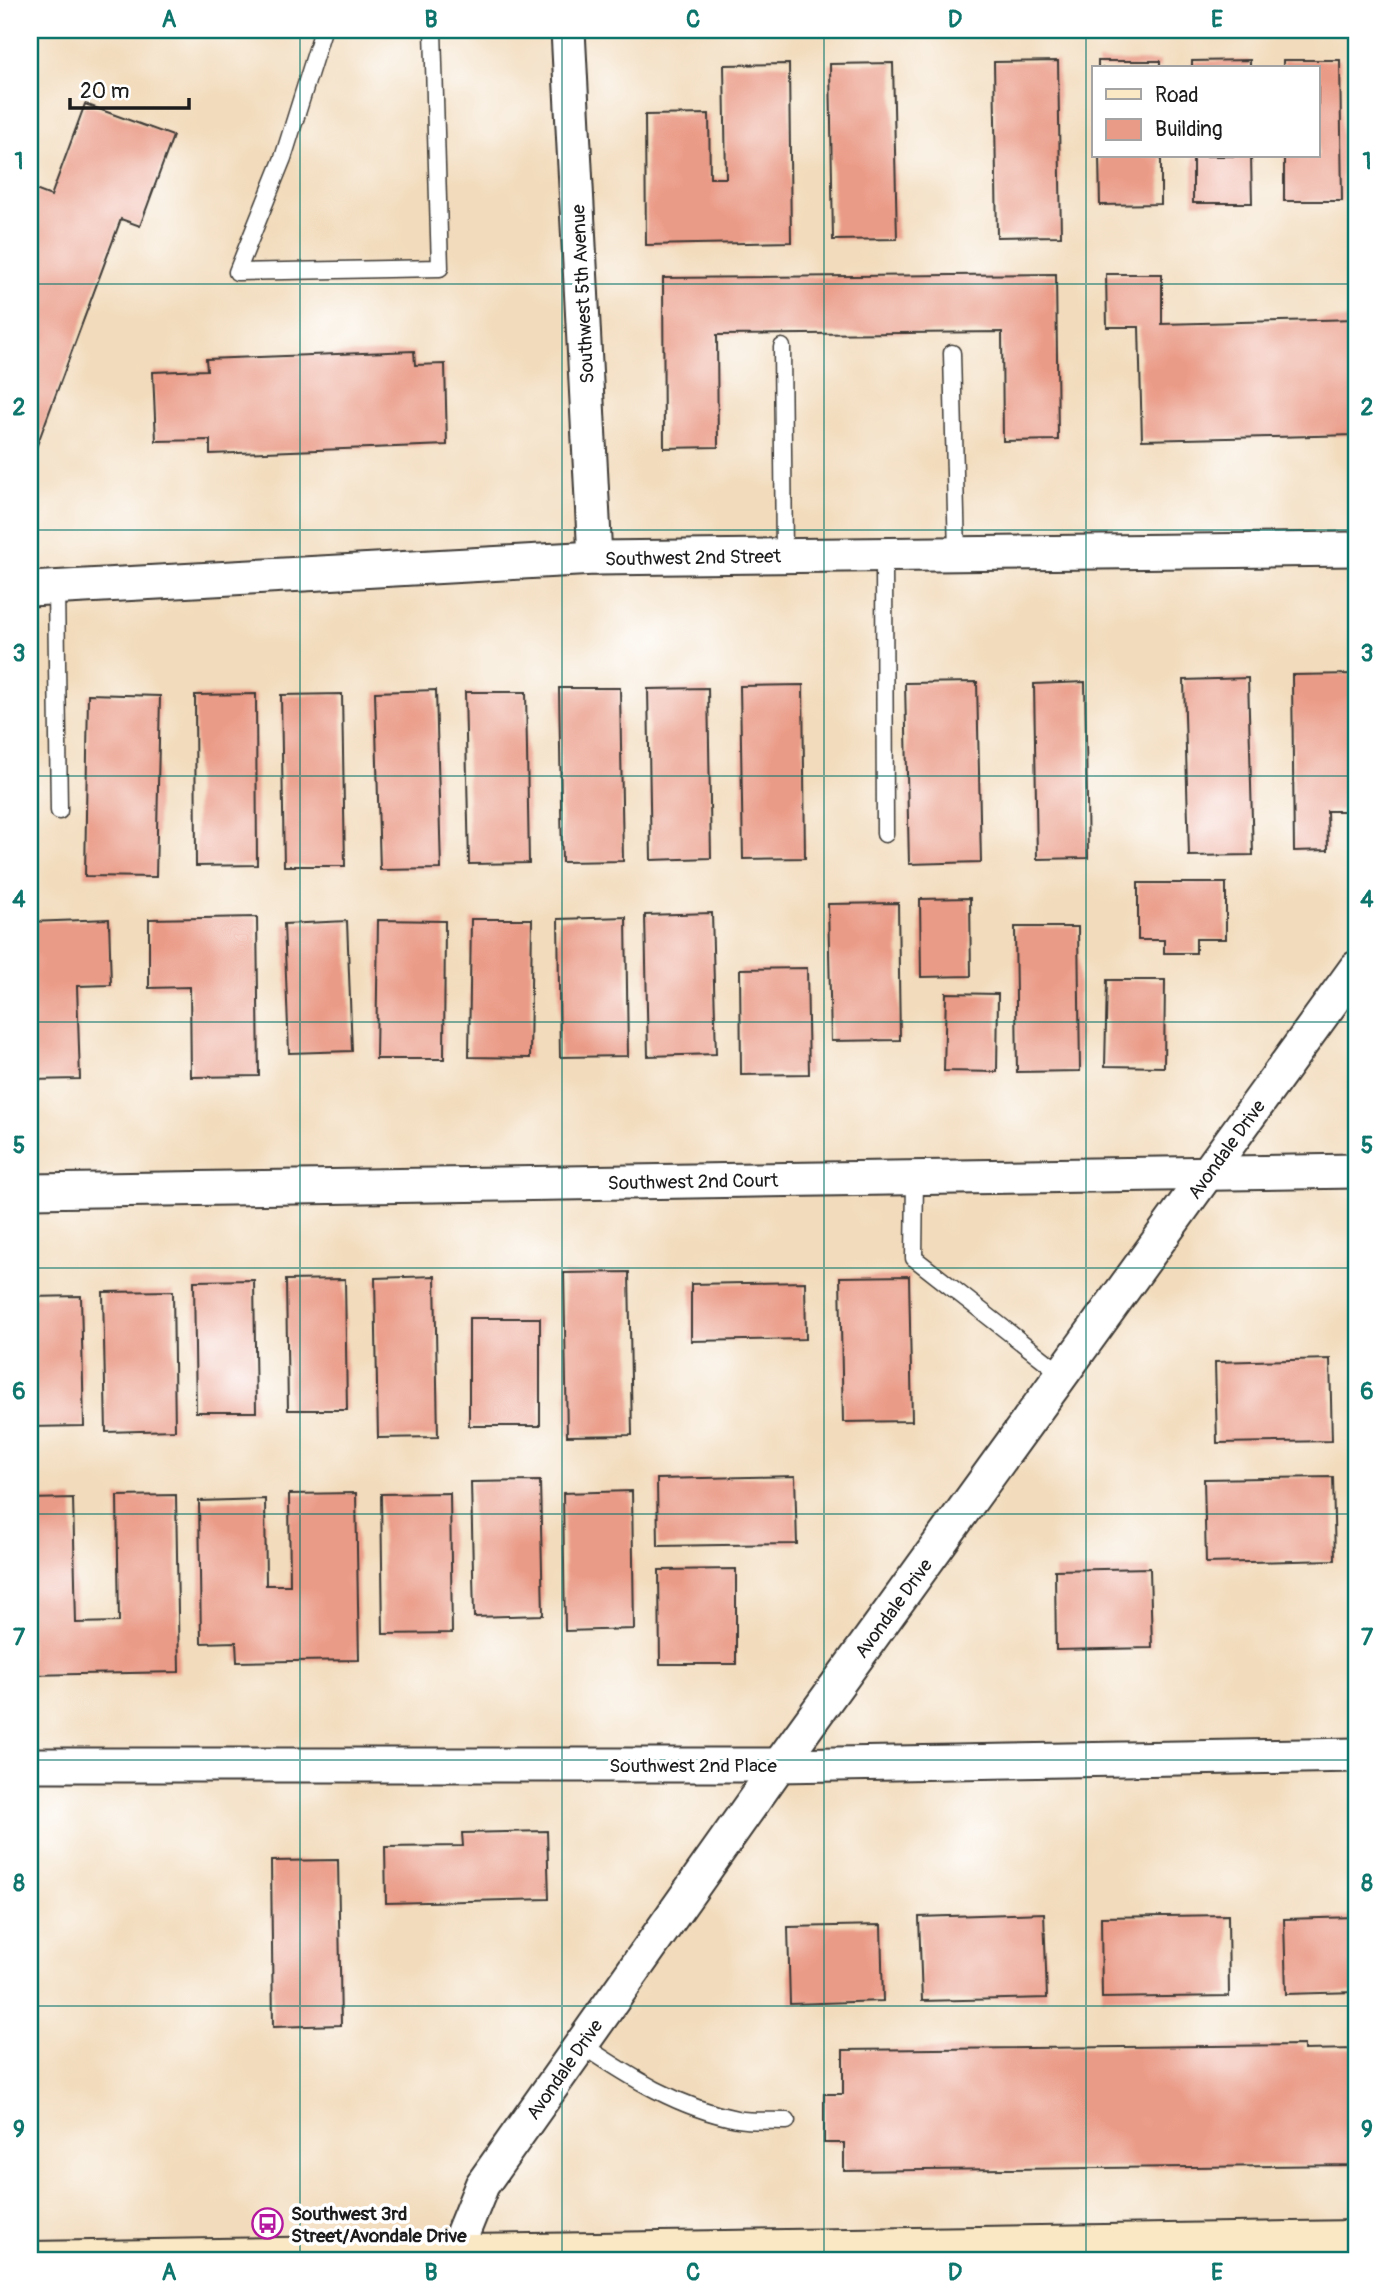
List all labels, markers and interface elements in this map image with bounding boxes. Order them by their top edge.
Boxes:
text: A [162,5,177,34]
text: B [424,5,438,34]
text: C [686,5,700,34]
text: D [948,5,962,34]
text: E [1211,5,1223,34]
scale bar [70,66,189,110]
legend [1092,66,1320,158]
text: 20 m [80,78,129,105]
text: Road [1155,82,1199,109]
text: Building [1155,116,1222,143]
text: 1 [15,147,24,176]
text: 1 [1363,147,1372,176]
street label: Southwest 5th Avenue [566,203,600,384]
text: 2 [13,393,26,422]
text: 2 [1361,393,1374,422]
street label: Southwest 2nd Street [605,544,782,572]
text: 3 [13,639,25,668]
text: 3 [1361,639,1373,668]
text: 4 [12,885,26,914]
text: 4 [1360,885,1374,914]
street label: Avondale Drive [1183,1095,1271,1204]
text: 5 [13,1131,25,1160]
text: 5 [1361,1131,1373,1160]
street label: Southwest 2nd Court [608,1169,779,1195]
text: 6 [12,1377,26,1406]
text: 6 [1360,1377,1374,1406]
street label: Avondale Drive [850,1554,938,1663]
text: 7 [13,1623,26,1652]
text: 7 [1361,1623,1374,1652]
street label: Southwest 2nd Place [609,1754,777,1778]
text: 8 [13,1869,25,1898]
text: 8 [1361,1869,1373,1898]
street label: Avondale Drive [521,2014,609,2124]
text: 9 [13,2115,25,2144]
text: 9 [1361,2115,1373,2144]
place label: Southwest 3rd Street/Avondale Drive [291,2202,467,2248]
bus stop icon: Southwest 3rd Street/Avondale Drive [251,2207,285,2241]
text: A [162,2258,177,2287]
text: B [424,2258,438,2287]
text: C [686,2258,700,2287]
text: D [948,2258,962,2287]
text: E [1211,2258,1223,2287]

